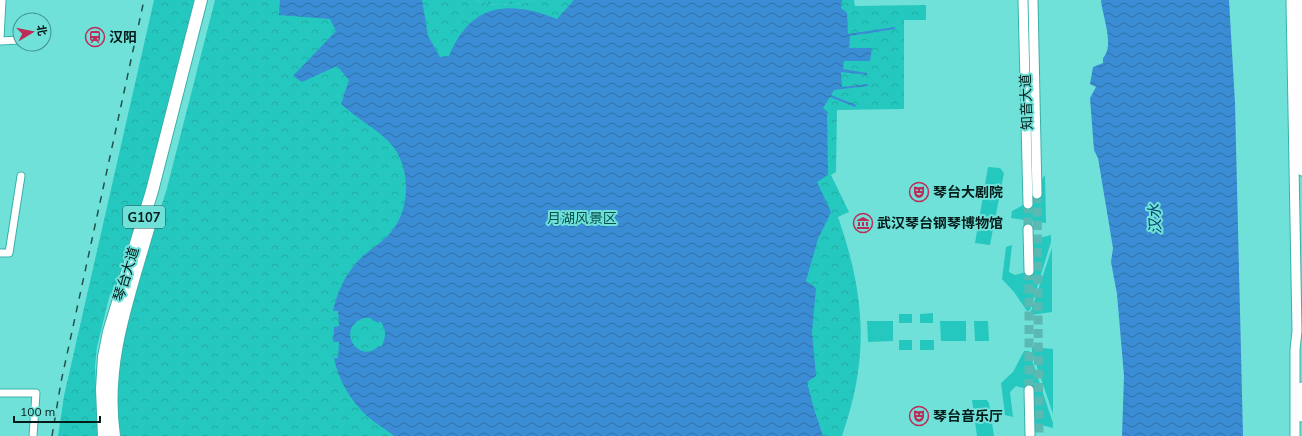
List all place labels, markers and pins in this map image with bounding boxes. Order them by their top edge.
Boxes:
station icon: 汉阳 [84,26,106,48]
place label: 汉阳 [109,28,137,46]
theatre icon: 琴台大剧院 [908,181,930,203]
place label: 琴台大剧院 [933,183,1003,201]
museum icon: 武汉琴台钢琴博物馆 [852,212,874,234]
place label: 武汉琴台钢琴博物馆 [877,214,1003,232]
theatre icon: 琴台音乐厅 [908,405,930,427]
place label: 琴台音乐厅 [933,407,1003,425]

